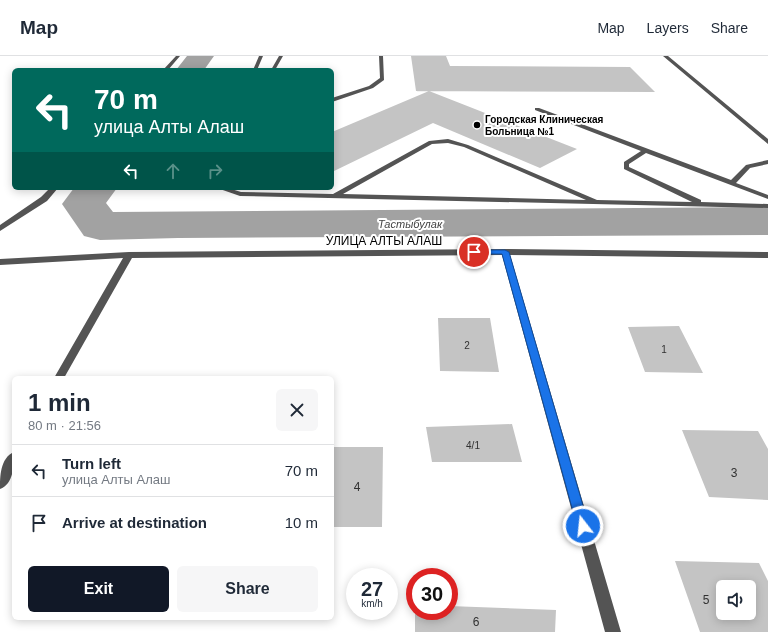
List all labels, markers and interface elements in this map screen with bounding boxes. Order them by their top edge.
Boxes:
text: Map [20,17,58,38]
text: Map [597,20,625,36]
text: Layers [647,20,689,36]
text: Share [711,20,748,36]
icon: left [28,84,80,136]
text: 70 m [94,84,158,115]
place label: Городская Клиническая Больница №1 [485,114,603,137]
text: улица Алты Алаш [94,117,244,137]
marker: Городская Клиническая Больница №1 [472,120,482,130]
icon: left [120,160,142,182]
icon: ahead [162,160,184,182]
icon: right [204,160,226,182]
water label: Тастыбулак [378,218,443,230]
street label: УЛИЦА АЛТЫ АЛАШ [326,234,442,248]
pin [457,235,491,269]
icon: arrive [463,241,485,263]
house number: 2 [464,340,470,351]
house number: 1 [661,344,667,355]
text: 1 min [28,389,91,416]
button: close [276,389,318,431]
text: 80 m · 21:56 [28,418,101,433]
house number: 4/1 [466,440,480,451]
text: Turn left [62,455,121,472]
icon: left [28,460,50,482]
text: 70 m [285,462,318,479]
house number: 3 [731,466,738,480]
text: улица Алты Алаш [62,472,170,487]
house number: 4 [354,480,361,494]
position arrow [562,505,604,547]
icon: arrive [28,512,50,534]
text: Arrive at destination [62,514,207,531]
text: 10 m [285,514,318,531]
button: Exit [28,566,169,612]
button: Share [177,566,318,612]
speed limit sign: 30 [406,568,458,620]
text: 27 [361,578,383,600]
map controls [716,580,756,620]
button: sound [716,580,756,620]
house number: 5 [703,593,710,607]
text: km/h [361,598,383,609]
house number: 6 [473,615,480,629]

